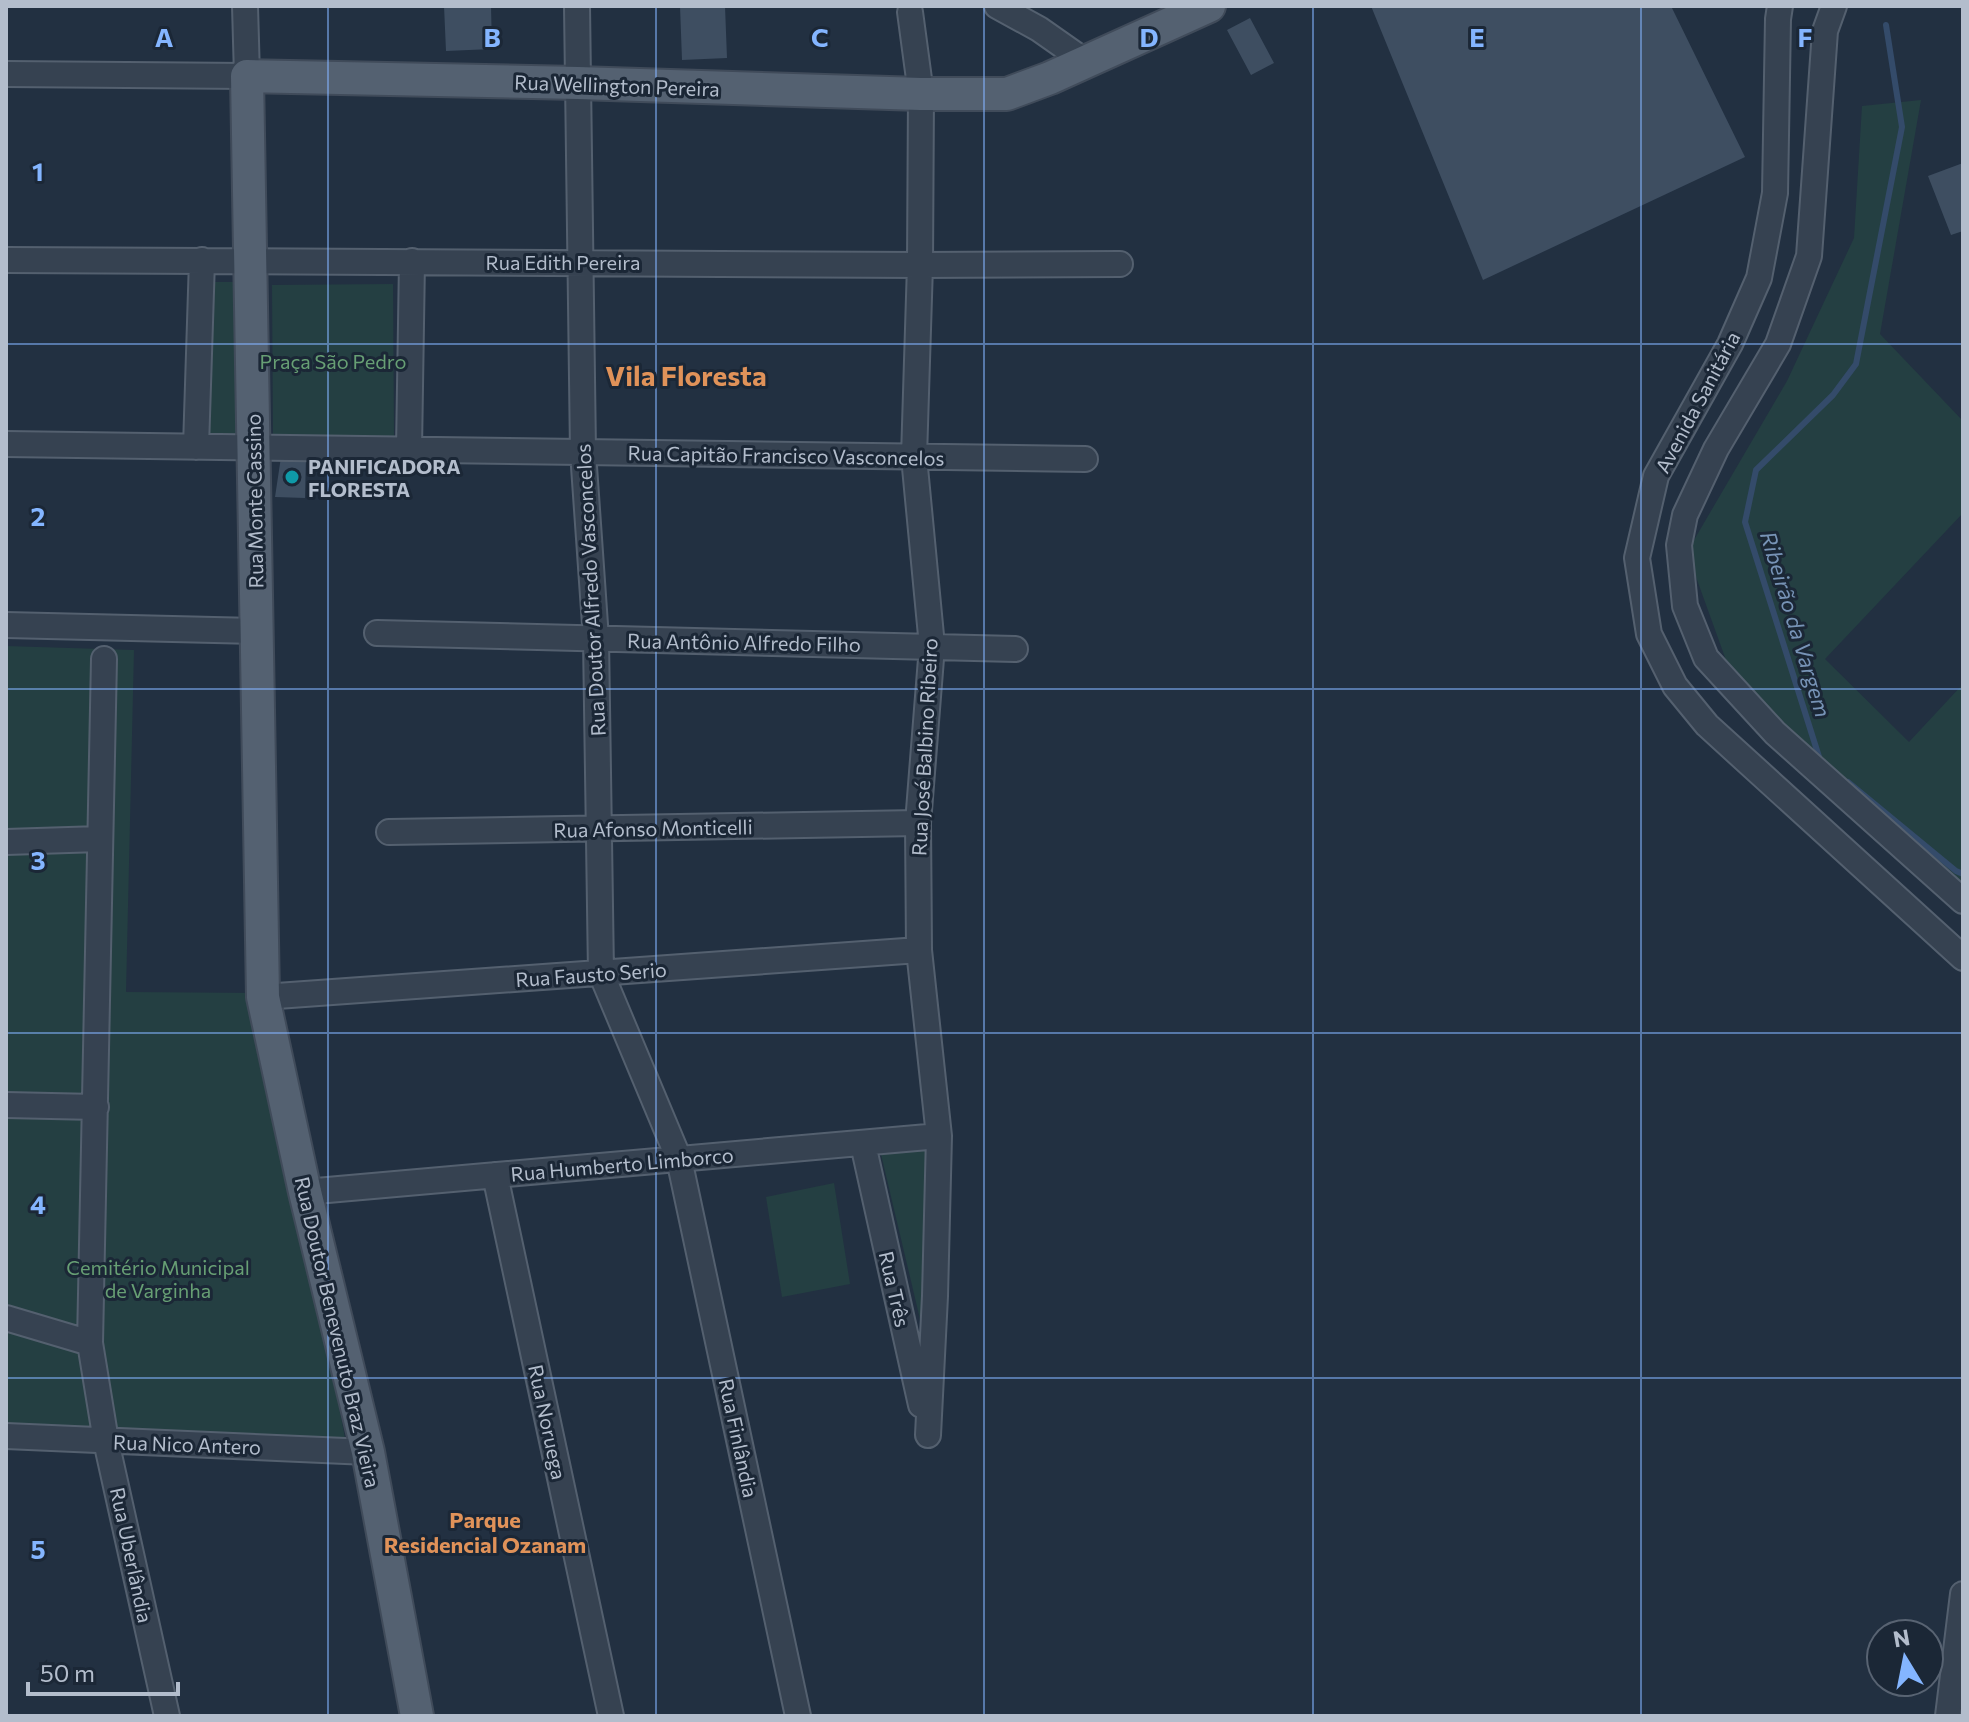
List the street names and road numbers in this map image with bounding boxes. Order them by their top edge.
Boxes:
street label: Rua Wellington Pereira [514,69,720,101]
street label: Rua Edith Pereira [485,250,641,274]
street label: Avenida Sanitária [1650,327,1744,477]
street label: Rua Monte Cassino [240,414,268,588]
street label: Rua Capitão Francisco Vasconcelos [627,440,945,470]
street label: Rua Doutor Alfredo Vasconcelos [570,443,610,737]
street label: Rua Antônio Alfredo Filho [627,628,861,656]
street label: Rua José Balbino Ribeiro [906,637,942,857]
street label: Rua Afonso Monticelli [553,814,753,842]
street label: Rua Fausto Serio [514,957,668,991]
street label: Rua Humberto Limborco [509,1142,735,1186]
street label: Rua Doutor Benevenuto Braz Vieira [291,1174,385,1490]
street label: Rua Três [875,1249,915,1329]
street label: Rua Noruega [524,1362,572,1482]
street label: Rua Finlândia [715,1376,763,1500]
street label: Rua Nico Antero [113,1429,261,1459]
street label: Rua Uberlândia [106,1485,158,1625]

